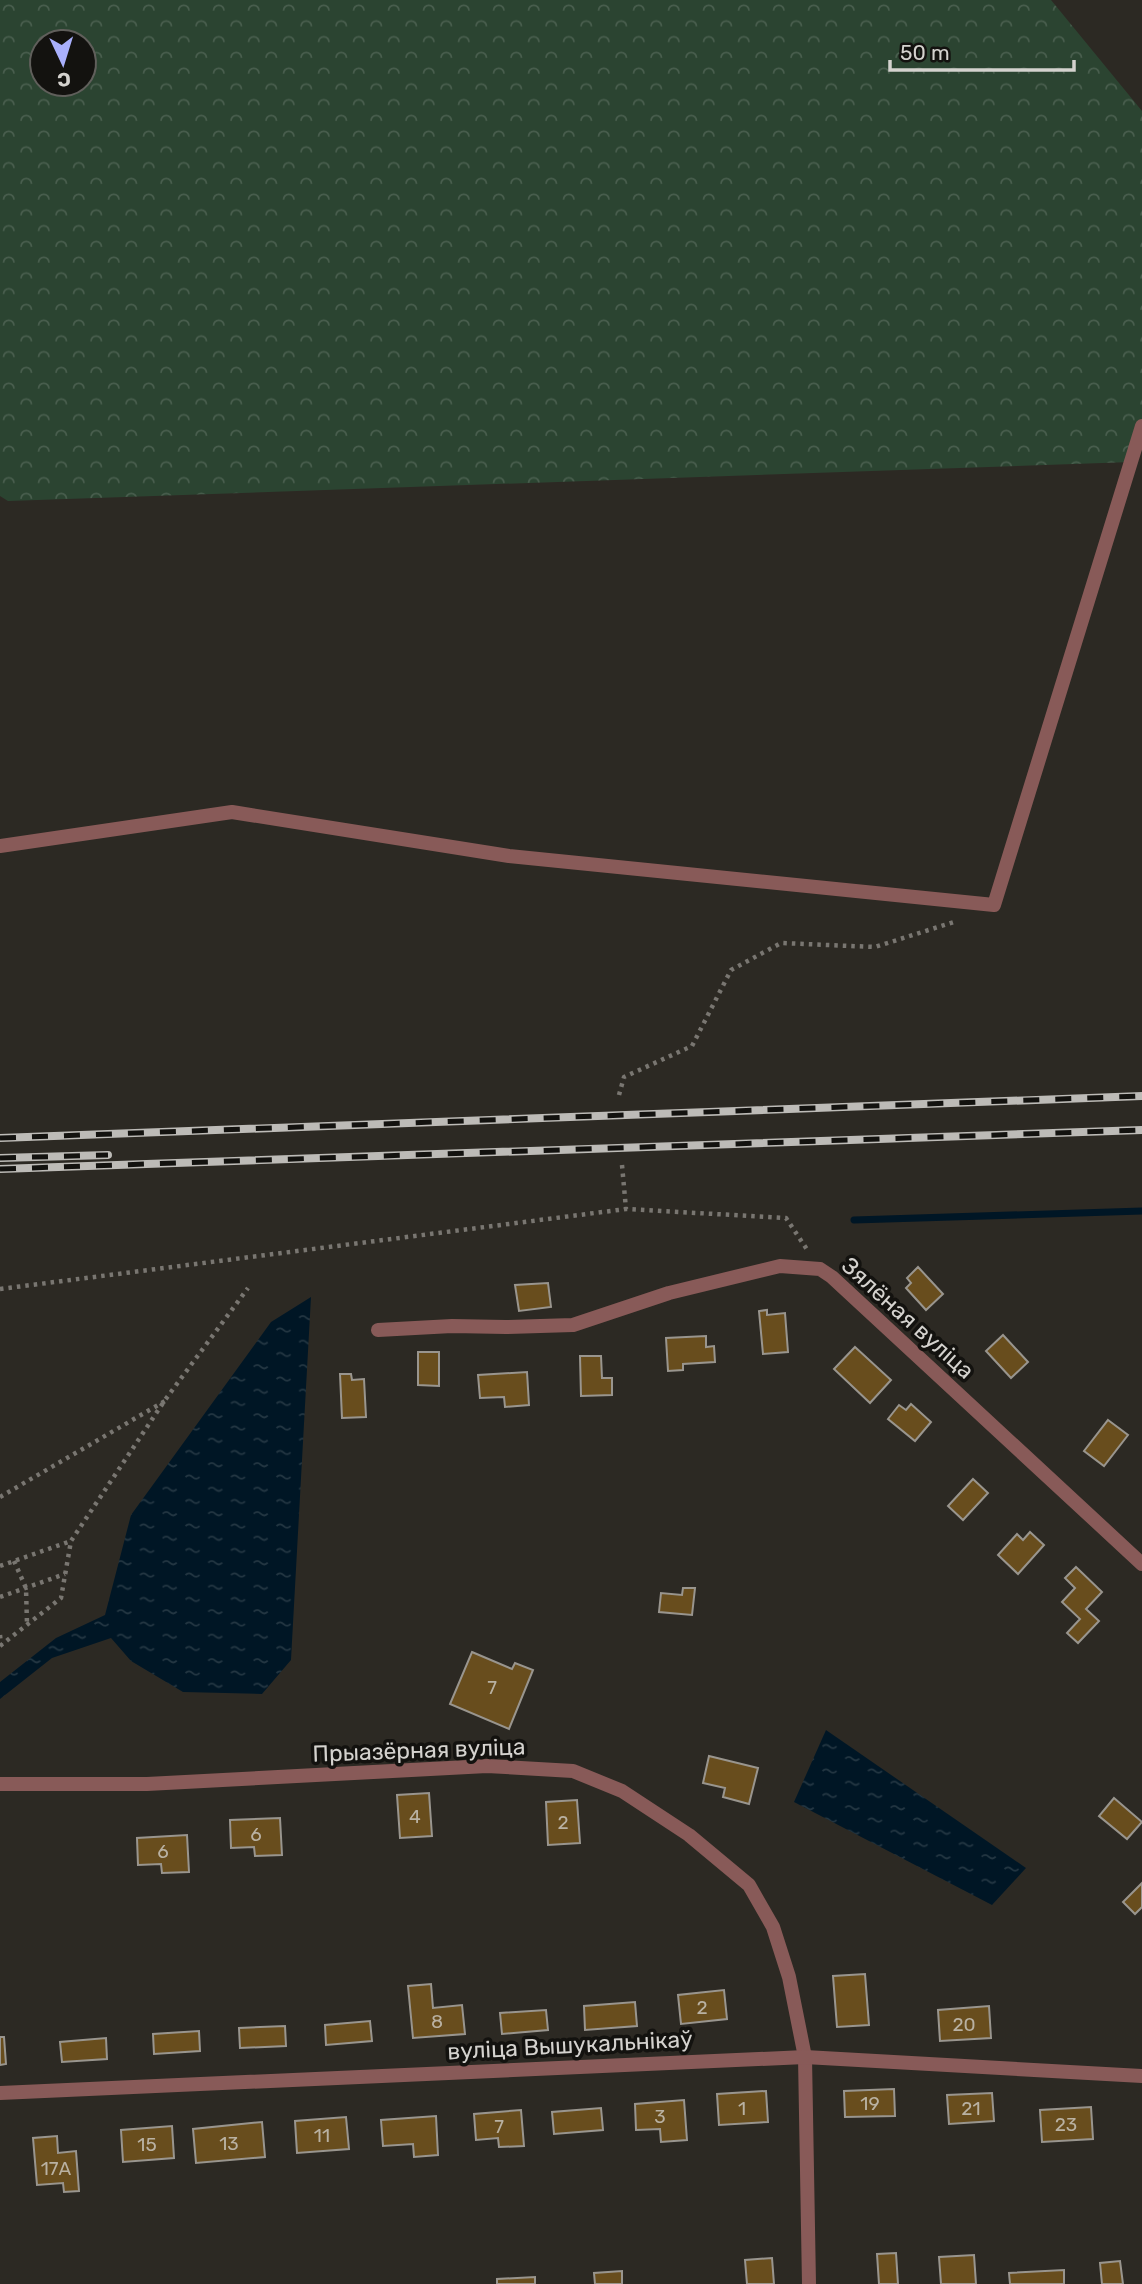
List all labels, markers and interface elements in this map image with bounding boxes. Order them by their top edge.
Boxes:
north arrow [28,28,98,98]
scale bar [890,28,1074,72]
text: 50 m [900,40,950,65]
text: С [57,68,72,91]
street label: Зялёная вуліца [836,1251,980,1385]
house number: 7 [487,1676,497,1699]
street label: Прыазёрная вуліца [312,1732,526,1768]
house number: 4 [409,1805,421,1828]
house number: 2 [557,1811,569,1834]
house number: 6 [250,1823,262,1846]
house number: 6 [157,1840,169,1863]
house number: 2 [696,1996,708,2019]
house number: 8 [431,2010,443,2033]
house number: 20 [952,2013,976,2036]
street label: вуліца Вышукальнікаў [447,2025,693,2065]
house number: 19 [860,2092,880,2115]
house number: 1 [738,2097,746,2120]
house number: 21 [961,2097,981,2120]
house number: 3 [654,2105,666,2128]
house number: 23 [1055,2113,1077,2136]
house number: 7 [494,2115,504,2138]
house number: 11 [314,2124,330,2147]
house number: 13 [219,2132,239,2155]
house number: 15 [137,2133,157,2156]
house number: 17А [41,2157,72,2180]

